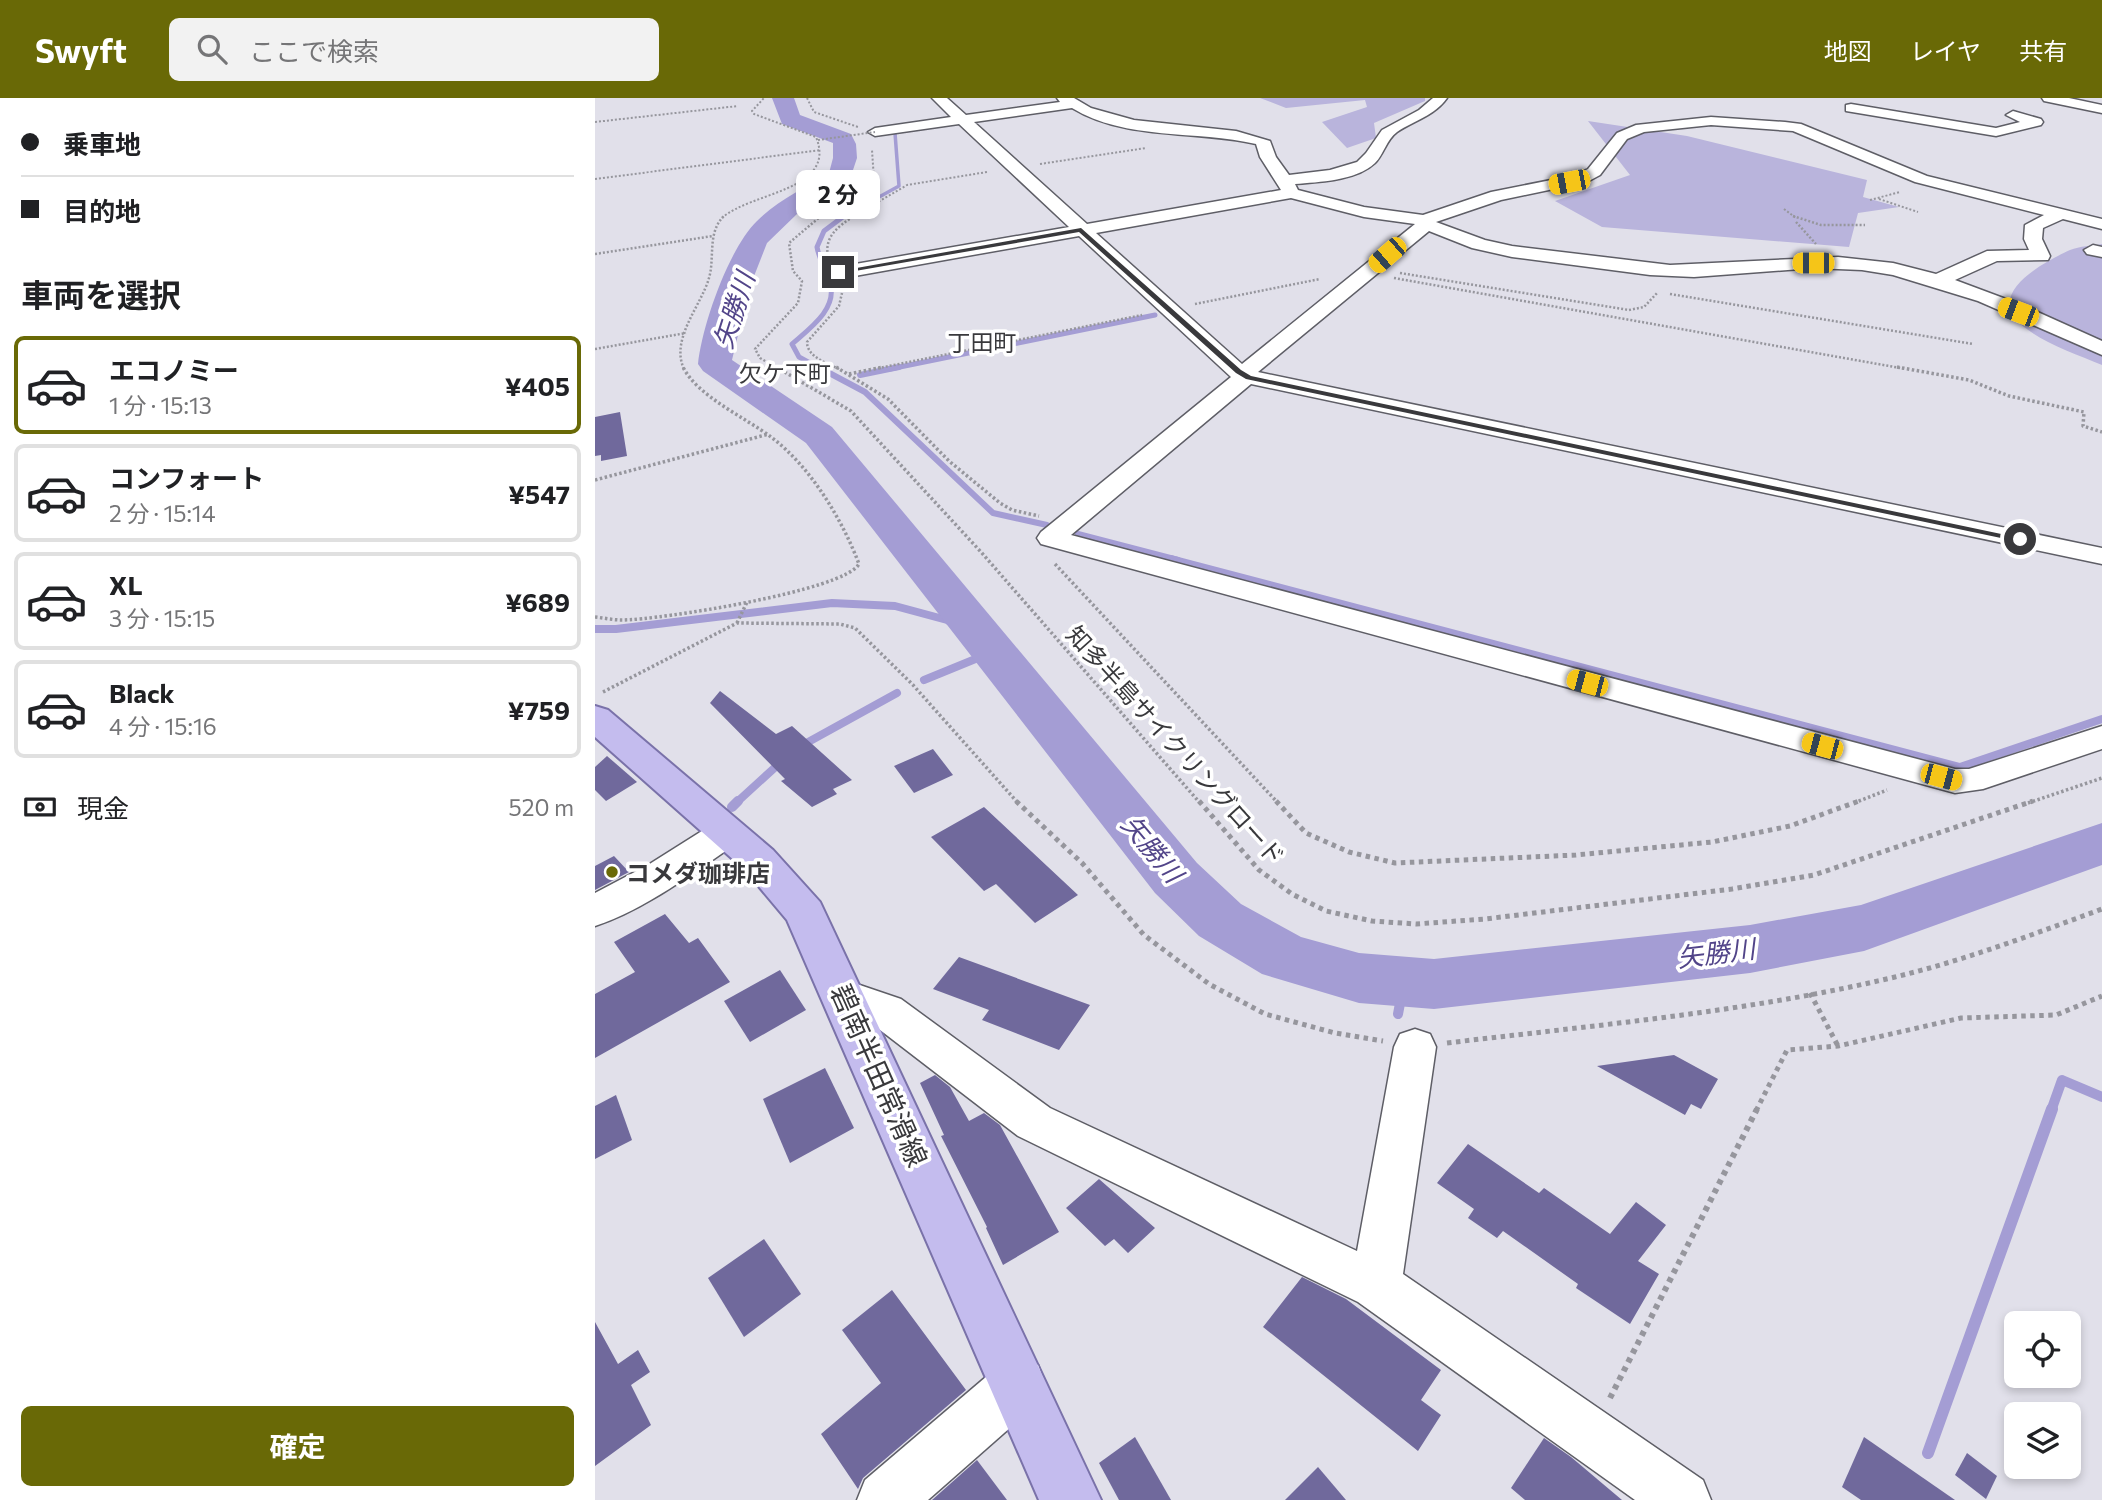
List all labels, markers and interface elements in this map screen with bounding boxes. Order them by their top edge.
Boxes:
search box [169,18,659,81]
text: Swyft [35,29,127,70]
icon: search [193,30,231,68]
text: ここで検索 [249,35,379,66]
text: 地図 [1824,36,1872,65]
text: レイヤ [1910,36,1981,65]
text: 共有 [2019,36,2067,65]
text: 乗車地 [63,128,141,159]
car [1547,168,1592,196]
callout: 2 分 [796,170,880,220]
text: 2 分 [818,180,858,208]
text: 目的地 [63,195,141,226]
car [1365,233,1410,277]
car [1793,253,1835,274]
route end [822,256,854,288]
water label: 矢勝川 [706,265,761,352]
text: 車両を選択 [21,274,181,314]
car [1995,295,2042,329]
district label: 丁田町 [948,328,1017,356]
icon: car [25,354,88,417]
text: エコノミー [109,354,239,385]
district label: 欠ケ下町 [739,359,831,387]
text: ¥405 [505,370,570,401]
text: 1 分 · 15:13 [109,391,212,419]
icon: car [25,462,88,525]
text: コンフォート [109,462,264,493]
text: ¥547 [508,478,570,509]
text: 2 分 · 15:14 [109,499,216,527]
route start [2004,523,2036,555]
text: XL [109,569,143,600]
icon: car [25,570,88,633]
text: ¥689 [505,586,570,617]
text: 3 分 · 15:15 [109,604,215,632]
street label: 知多半島サイクリングロード [1061,620,1291,870]
car [1564,667,1611,699]
text: Black [109,677,175,708]
icon: car [25,678,88,741]
text: ¥759 [508,694,570,725]
text: 4 分 · 15:16 [109,712,217,740]
car [1799,730,1846,762]
car [1918,761,1965,793]
icon: cash [21,788,59,826]
text: 現金 [77,792,129,823]
text: 520 m [509,793,574,821]
water label: 矢勝川 [1116,808,1192,890]
place label: コメダ珈琲店 [626,858,770,887]
marker: コメダ珈琲店 [604,864,620,880]
water label: 矢勝川 [1675,931,1760,972]
street label: 碧南半田常滑線 [825,979,935,1171]
map controls [2004,1311,2081,1479]
button: locate [2004,1311,2081,1388]
button: layers [2004,1402,2081,1479]
button: 確定 [21,1406,574,1486]

